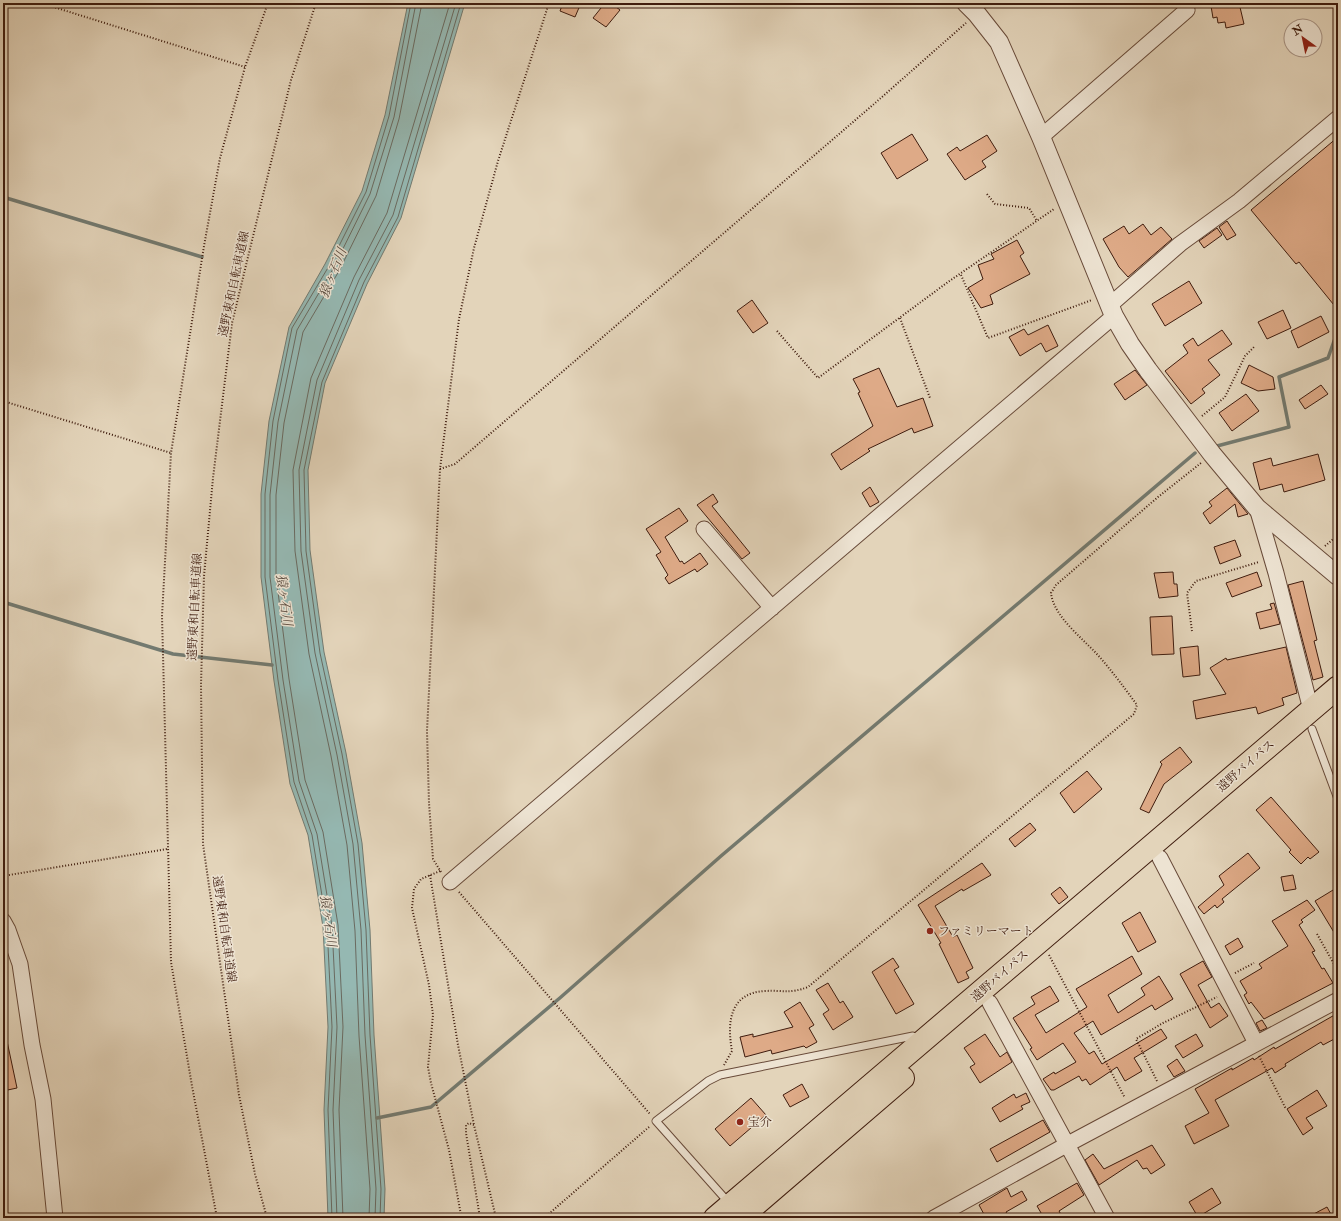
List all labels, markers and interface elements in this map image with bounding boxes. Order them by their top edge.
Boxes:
north arrow [1283,18,1323,58]
text: N [1289,21,1306,39]
street label: 遠野東和自転車道線 [215,230,253,338]
water label: 猿ヶ石川 [316,244,351,300]
street label: 遠野東和自転車道線 [185,553,205,661]
water label: 猿ヶ石川 [272,573,296,629]
street label: 遠野バイパス [1214,737,1278,795]
street label: 遠野東和自転車道線 [209,874,239,984]
water label: 猿ヶ石川 [316,894,340,950]
place label: ファミリーマート [938,924,1034,939]
marker: ファミリーマート [925,926,935,936]
street label: 遠野バイパス [968,947,1032,1005]
place label: 宝介 [748,1115,772,1130]
marker: 宝介 [735,1117,745,1127]

